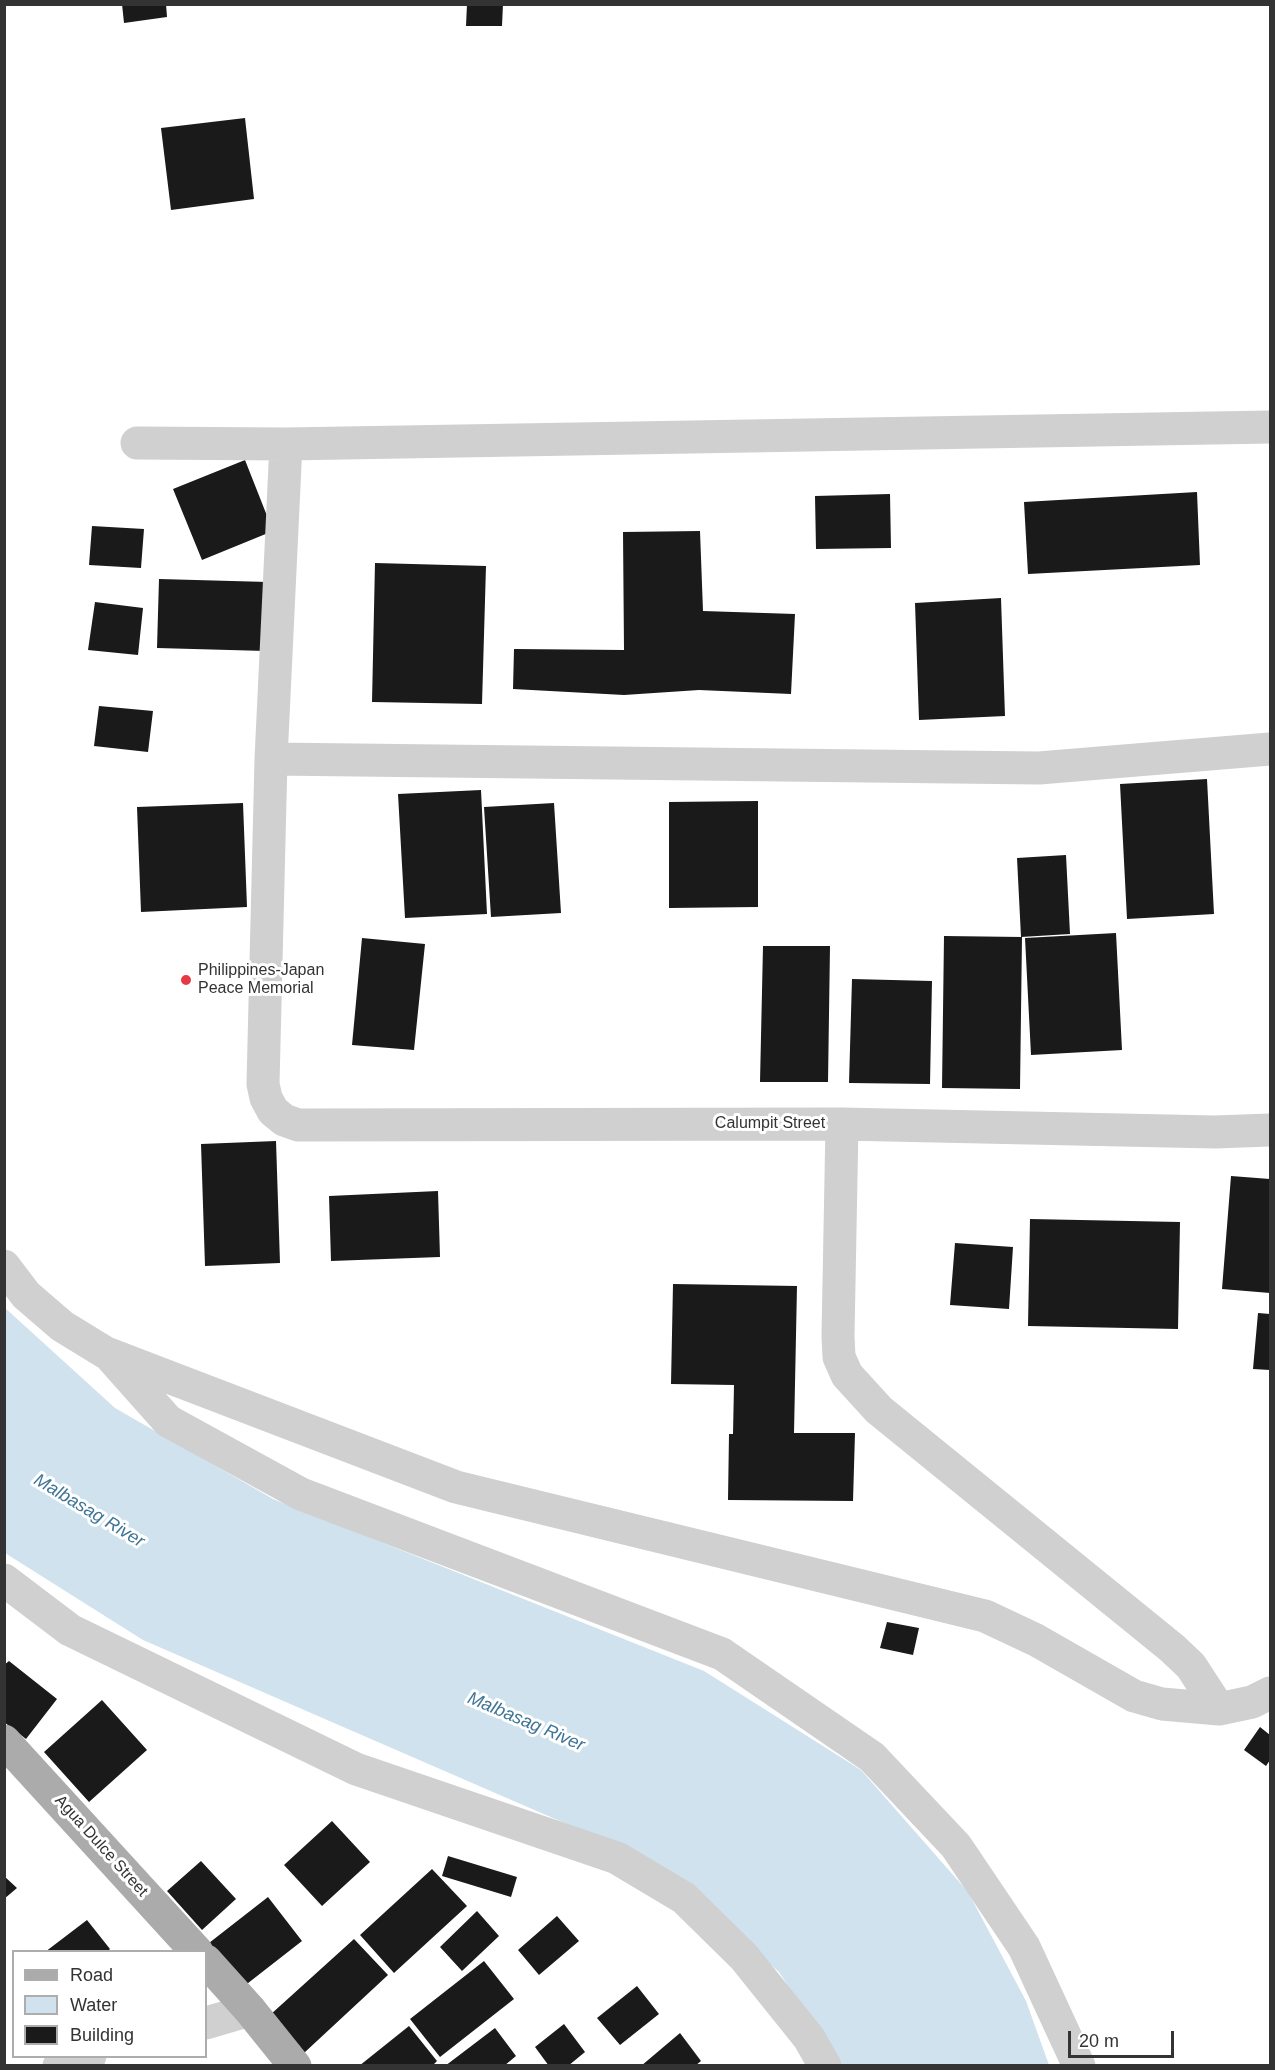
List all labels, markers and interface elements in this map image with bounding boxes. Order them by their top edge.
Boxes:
place label: Philippines-Japan Peace Memorial [198,961,324,999]
marker: Philippines-Japan Peace Memorial [179,973,193,987]
street label: Calumpit Street [715,1114,825,1134]
water label: Malbasag River [30,1470,148,1552]
water label: Malbasag River [464,1688,588,1756]
street label: Agua Dulce Street [50,1791,152,1901]
legend [12,1950,207,2058]
text: Road [70,1965,113,1985]
text: Water [70,1995,117,2015]
scale bar [1071,2019,1178,2057]
text: Building [70,2025,134,2045]
text: 20 m [1079,2031,1119,2051]

